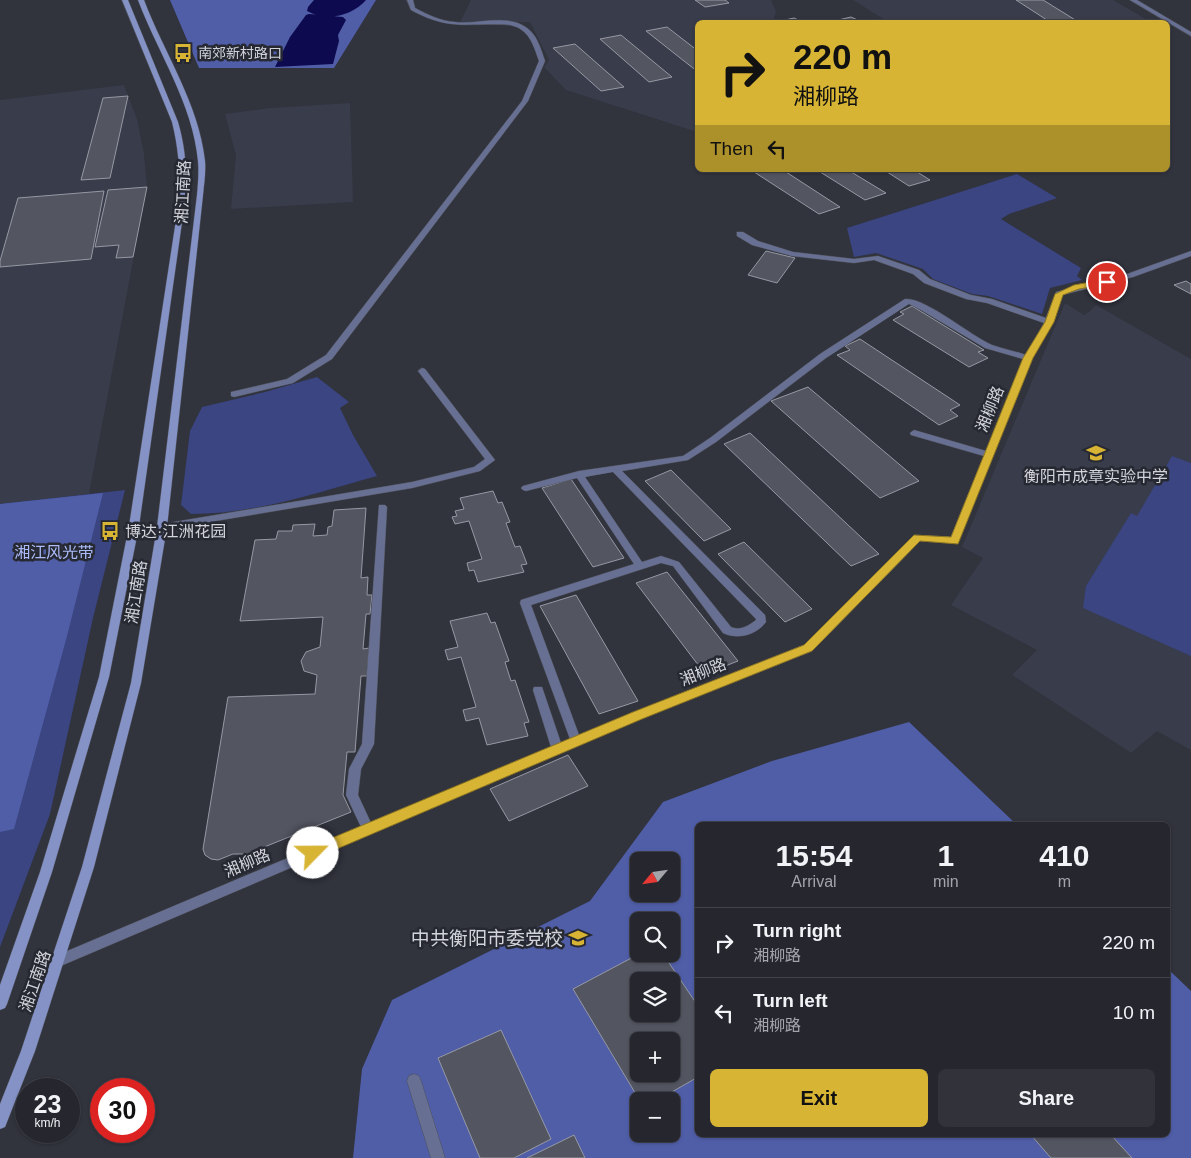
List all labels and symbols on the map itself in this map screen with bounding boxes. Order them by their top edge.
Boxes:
bus stop icon: 南郊新村路口 [172,42,194,64]
place label: 南郊新村路口 [198,45,282,61]
street label: 湘江南路 [173,160,193,224]
pin [1086,261,1128,303]
street label: 湘柳路 [973,384,1007,434]
school or university icon: 衡阳市成章实验中学 [1085,442,1107,464]
place label: 衡阳市成章实验中学 [1024,468,1168,485]
bus stop icon: 博达·江洲花园 [99,520,121,542]
place label: 博达·江洲花园 [125,523,226,540]
park label: 湘江风光带 [14,544,94,561]
street label: 湘江南路 [123,559,149,625]
street label: 湘柳路 [678,655,728,689]
position arrow [286,826,338,878]
street label: 湘柳路 [222,846,272,880]
north arrow [630,852,680,902]
school or university icon: 中共衡阳市委党校 [567,927,589,949]
place label: 中共衡阳市委党校 [411,928,563,949]
street label: 湘江南路 [17,948,53,1014]
speed limit sign: 30 [90,1078,155,1143]

